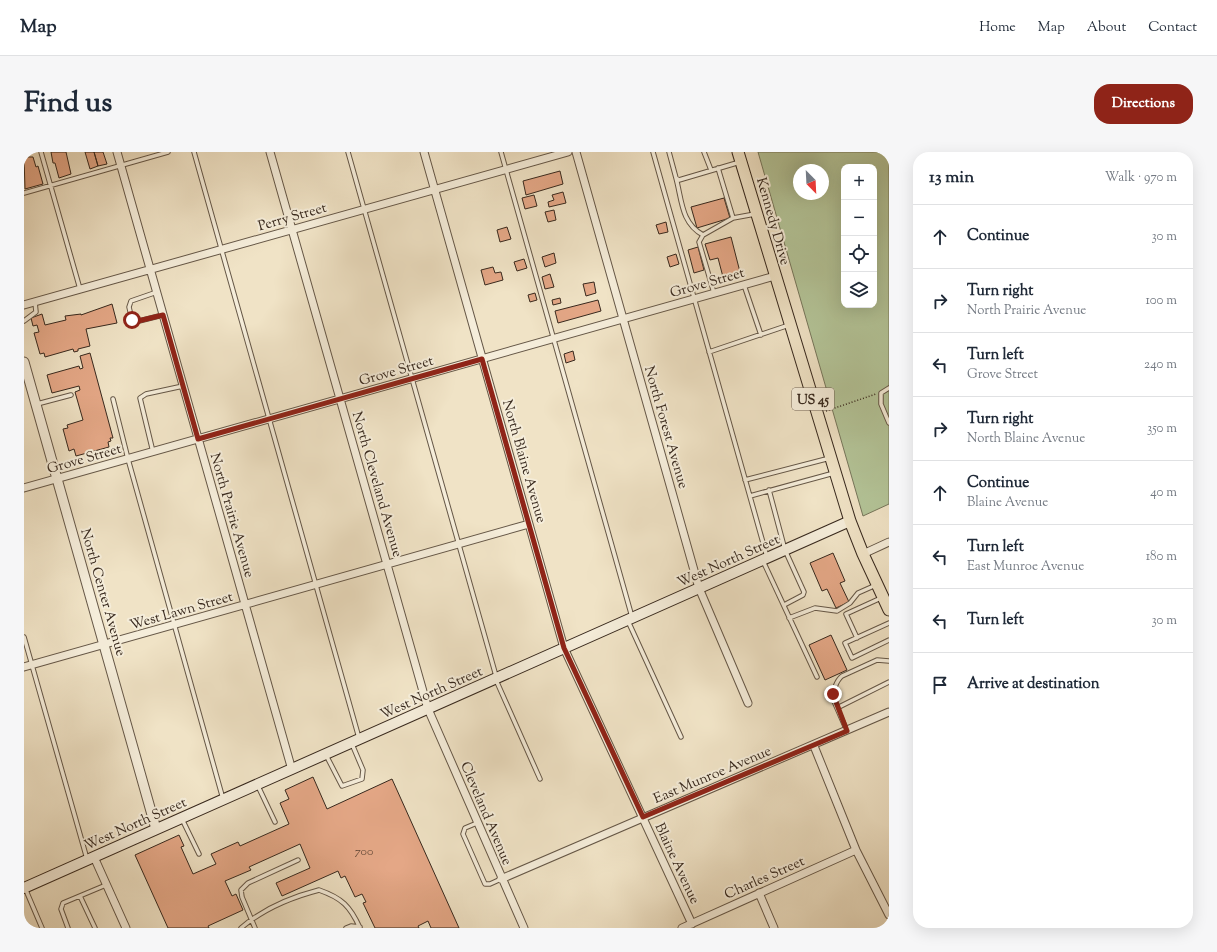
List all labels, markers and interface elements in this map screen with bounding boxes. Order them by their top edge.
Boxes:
text: Map [20,14,57,41]
text: Home [979,18,1016,38]
text: Map [1038,18,1065,38]
text: About [1087,18,1126,38]
text: Contact [1148,18,1197,38]
text: Find us [24,84,112,124]
button: Directions [1094,84,1193,124]
north arrow [793,164,829,200]
map controls [841,164,877,308]
button: + [841,164,877,200]
text: 13 min [929,166,974,190]
text: Walk · 970 m [1105,169,1177,187]
street label: Kennedy Drive [750,175,794,268]
street label: Perry Street [256,199,329,237]
button: − [841,200,877,236]
icon: ahead [929,226,951,248]
text: Continue [967,226,1029,247]
text: 30 m [1151,228,1177,246]
button: locate [841,236,877,272]
street label: Grove Street [668,264,747,304]
button: layers [841,272,877,308]
text: Turn right [967,281,1033,302]
icon: right [929,290,951,312]
text: 100 m [1145,292,1177,310]
text: North Prairie Avenue [967,302,1086,320]
route start [123,311,141,329]
text: Turn left [967,345,1024,366]
street label: Grove Street [357,352,436,392]
icon: left [929,354,951,376]
text: 240 m [1144,356,1177,374]
street label: North Forest Avenue [638,364,692,491]
text: Grove Street [967,366,1038,384]
road number: US 45 [792,388,834,410]
street label: North Blaine Avenue [496,398,550,526]
street label: North Cleveland Avenue [346,409,406,560]
text: Turn right [967,409,1033,430]
icon: right [929,418,951,440]
text: 350 m [1147,420,1177,438]
text: North Blaine Avenue [967,430,1085,448]
street label: Grove Street [45,440,124,480]
street label: North Prairie Avenue [204,451,258,580]
text: Continue [967,473,1029,494]
icon: ahead [929,482,951,504]
text: 40 m [1150,484,1177,502]
text: Blaine Avenue [967,494,1048,512]
street label: North Center Avenue [74,526,130,659]
street label: West North Street [675,530,783,593]
text: Turn left [967,537,1024,558]
icon: left [929,546,951,568]
text: 180 m [1146,548,1177,566]
text: East Munroe Avenue [967,558,1084,576]
street label: West Lawn Street [128,588,236,636]
icon: left [929,610,951,632]
text: Turn left [967,610,1024,631]
text: 30 m [1151,612,1177,630]
street label: West North Street [378,662,486,725]
icon: arrive [929,674,951,696]
text: Arrive at destination [967,674,1100,695]
route end [824,685,842,703]
street label: East Munroe Avenue [651,742,775,810]
street label: Cleveland Avenue [454,759,516,869]
street label: West North Street [82,793,190,856]
street label: Blaine Avenue [649,820,704,908]
house number: 700 [355,843,373,861]
street label: Charles Street [722,852,808,905]

